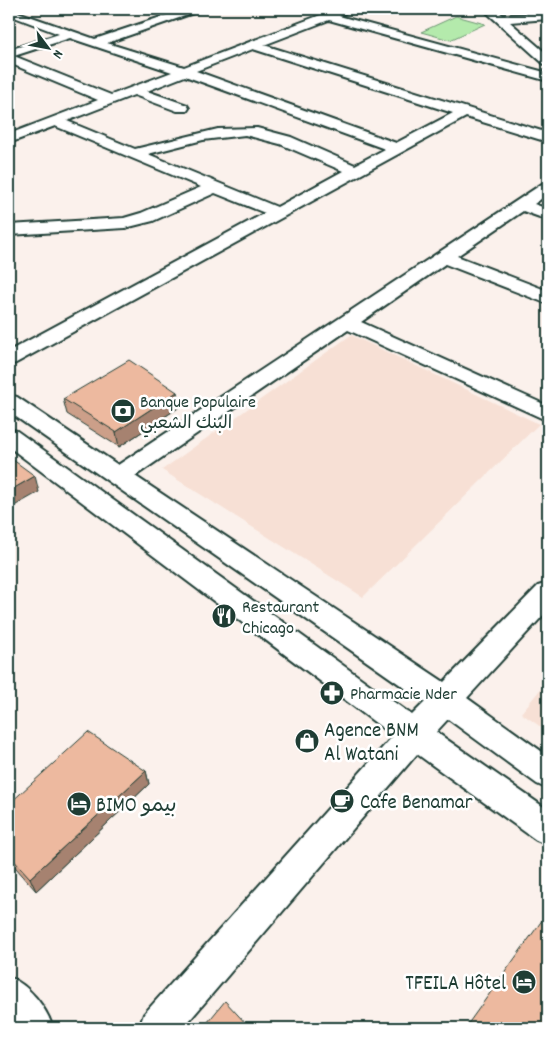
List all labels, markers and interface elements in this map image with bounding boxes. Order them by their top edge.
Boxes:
north arrow [22,22,72,72]
text: N [47,46,68,62]
place label: Banque Populaire البنك الشعبي [140,391,256,438]
bank icon: Banque Populaire البنك الشعبي [110,398,136,424]
place label: Restaurant Chicago [242,596,320,642]
restaurant icon: Restaurant Chicago [211,603,237,629]
pharmacy icon: Pharmacie Nder [319,680,345,706]
place label: Pharmacie Nder [350,683,457,708]
place label: Agence BNM Al Watani [324,717,419,771]
shop icon: Agence BNM Al Watani [294,728,320,754]
cafe icon: Cafe Benamar [329,788,355,814]
place label: Cafe Benamar [360,789,473,819]
hotel icon: BIMO بيمو [66,791,92,817]
place label: BIMO بيمو [96,792,177,822]
hotel icon: TFEILA Hôtel [511,969,537,995]
place label: TFEILA Hôtel [405,970,506,1000]

